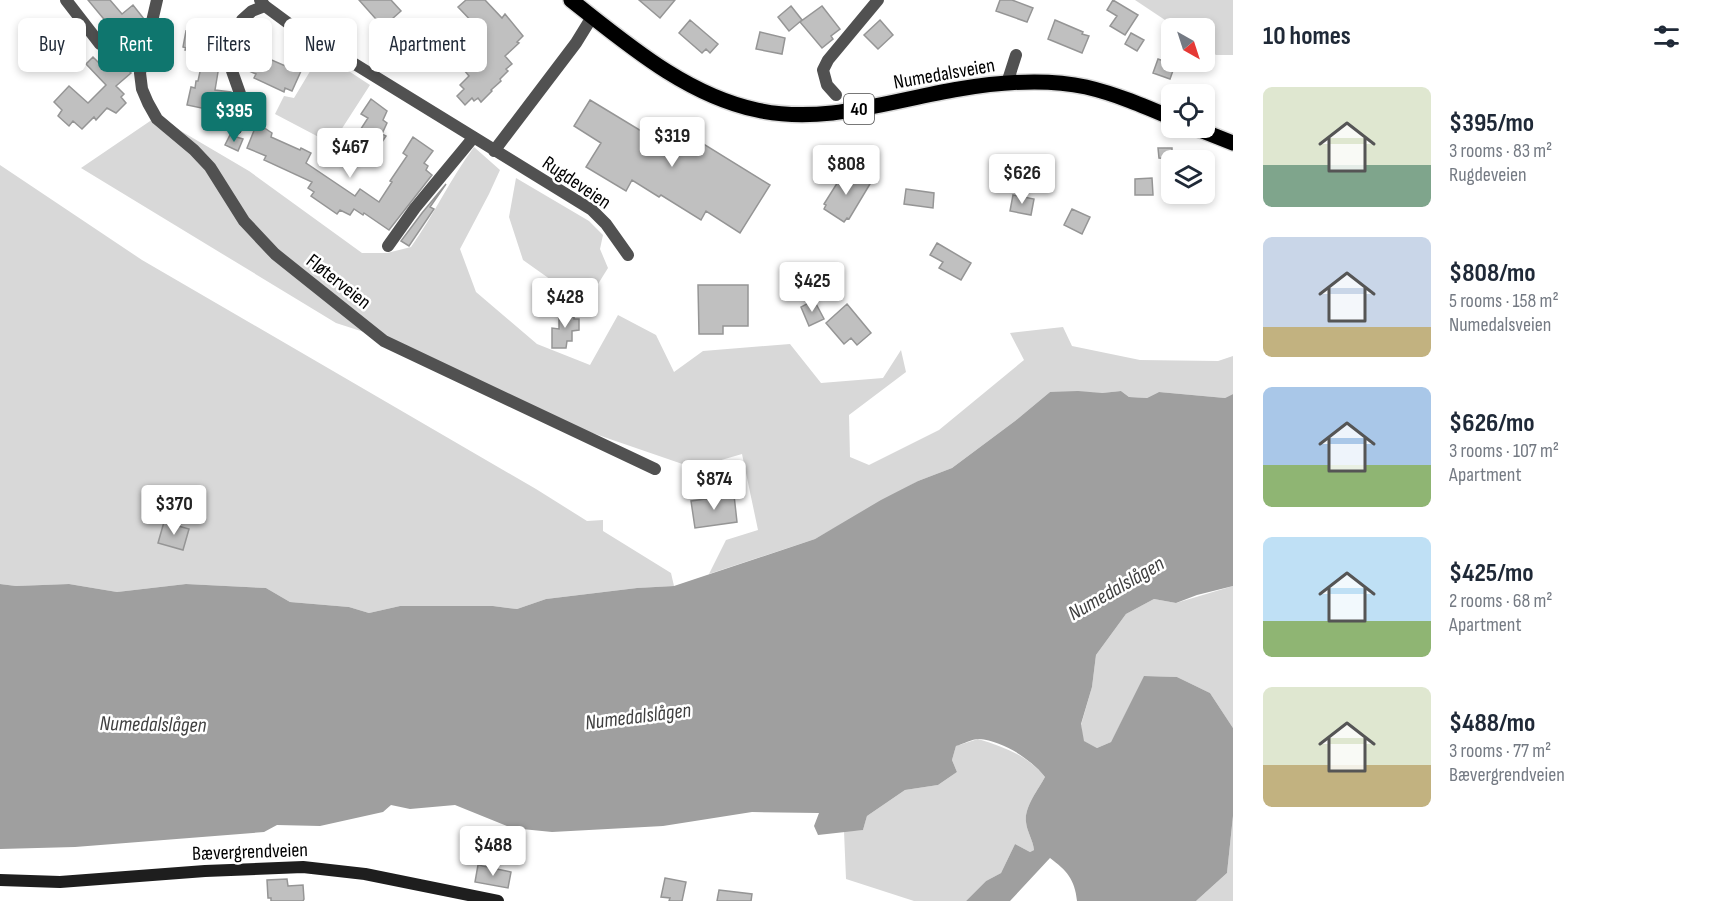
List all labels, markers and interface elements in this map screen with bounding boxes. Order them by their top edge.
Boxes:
chip: Buy [18,18,86,72]
chip: Rent [98,18,174,72]
chip: Filters [186,18,272,72]
chip: New [284,18,357,72]
chip: Apartment [369,18,487,72]
north arrow [1161,18,1215,72]
map controls [1161,18,1215,204]
icon: filters [1650,20,1683,53]
text: 10 homes [1263,21,1351,52]
street label: Numedalsveien [892,53,997,95]
button: locate [1161,84,1215,138]
pin: $395 [198,92,270,143]
road number: 40 [844,94,874,124]
text: $395 [215,99,253,123]
text: $395/mo [1449,108,1534,139]
icon: home [1311,111,1383,183]
pin: $319 [636,117,708,168]
text: $319 [654,124,690,148]
pin: $467 [314,128,386,179]
text: $467 [331,135,369,159]
text: 3 rooms · 83 m² [1449,139,1552,163]
pin: $808 [810,145,882,196]
button: layers [1161,150,1215,204]
street label: Rugdeveien [538,151,615,214]
text: $808 [827,152,865,176]
pin: $626 [986,154,1058,205]
text: $626 [1003,161,1041,185]
text: Rugdeveien [1449,163,1527,187]
street label: Fløterveien [301,249,376,314]
text: $808/mo [1449,258,1536,289]
icon: home [1311,261,1383,333]
pin: $425 [776,262,848,313]
text: $425 [793,269,831,293]
pin: $428 [529,278,601,329]
text: $428 [546,285,584,309]
text: 5 rooms · 158 m² [1449,289,1559,313]
text: Numedalsveien [1449,313,1551,337]
text: $626/mo [1449,408,1535,439]
icon: home [1311,411,1383,483]
text: 3 rooms · 107 m² [1449,439,1559,463]
pin: $874 [678,460,750,511]
text: Apartment [1449,463,1522,487]
text: $874 [696,467,732,491]
pin: $370 [138,485,210,536]
text: $370 [155,492,193,516]
water label: Numedalslågen [1064,551,1169,626]
text: $425/mo [1449,558,1534,589]
icon: home [1311,561,1383,633]
text: 2 rooms · 68 m² [1449,589,1553,613]
text: Apartment [1449,613,1522,637]
water label: Numedalslågen [584,698,693,735]
text: $488/mo [1449,708,1535,739]
water label: Numedalslågen [99,711,207,738]
icon: home [1311,711,1383,783]
text: 3 rooms · 77 m² [1449,739,1551,763]
text: Bævergrendveien [1449,763,1565,787]
pin: $488 [457,826,529,877]
text: $488 [474,833,512,857]
street label: Bævergrendveien [192,838,308,866]

